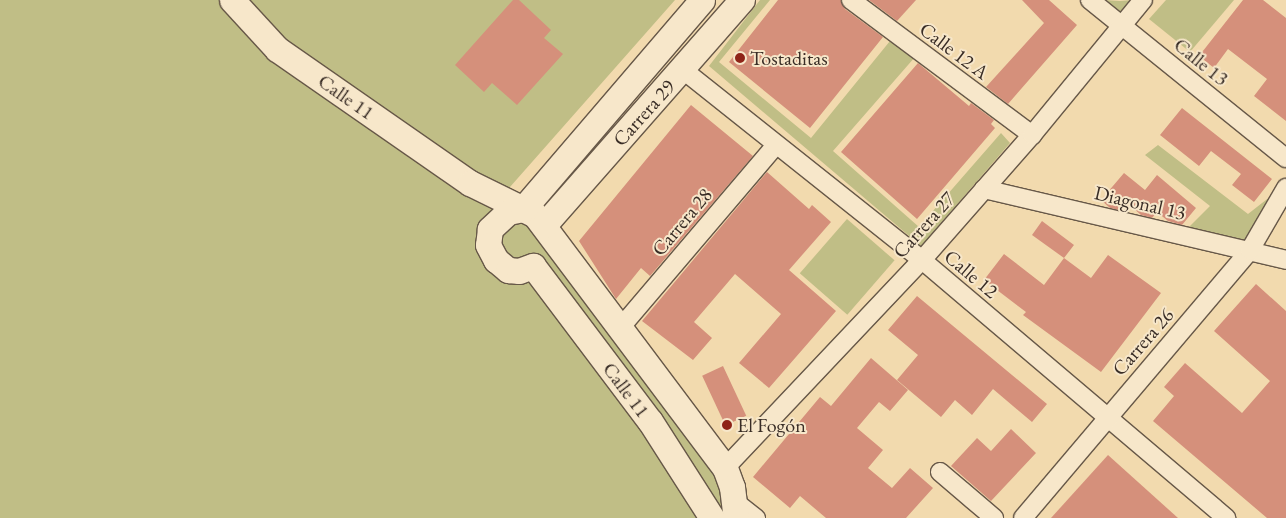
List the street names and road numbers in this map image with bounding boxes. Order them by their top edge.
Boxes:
street label: Calle 12 A [915,17,993,85]
street label: Calle 13 [1169,33,1233,91]
street label: Calle 11 [313,69,379,125]
street label: Carrera 29 [608,75,680,151]
street label: Diagonal 13 [1092,181,1188,225]
street label: Carrera 28 [647,183,717,261]
street label: Carrera 27 [888,187,960,263]
street label: Calle 12 [939,245,1003,303]
street label: Carrera 26 [1107,303,1179,381]
street label: Calle 11 [598,358,654,422]

